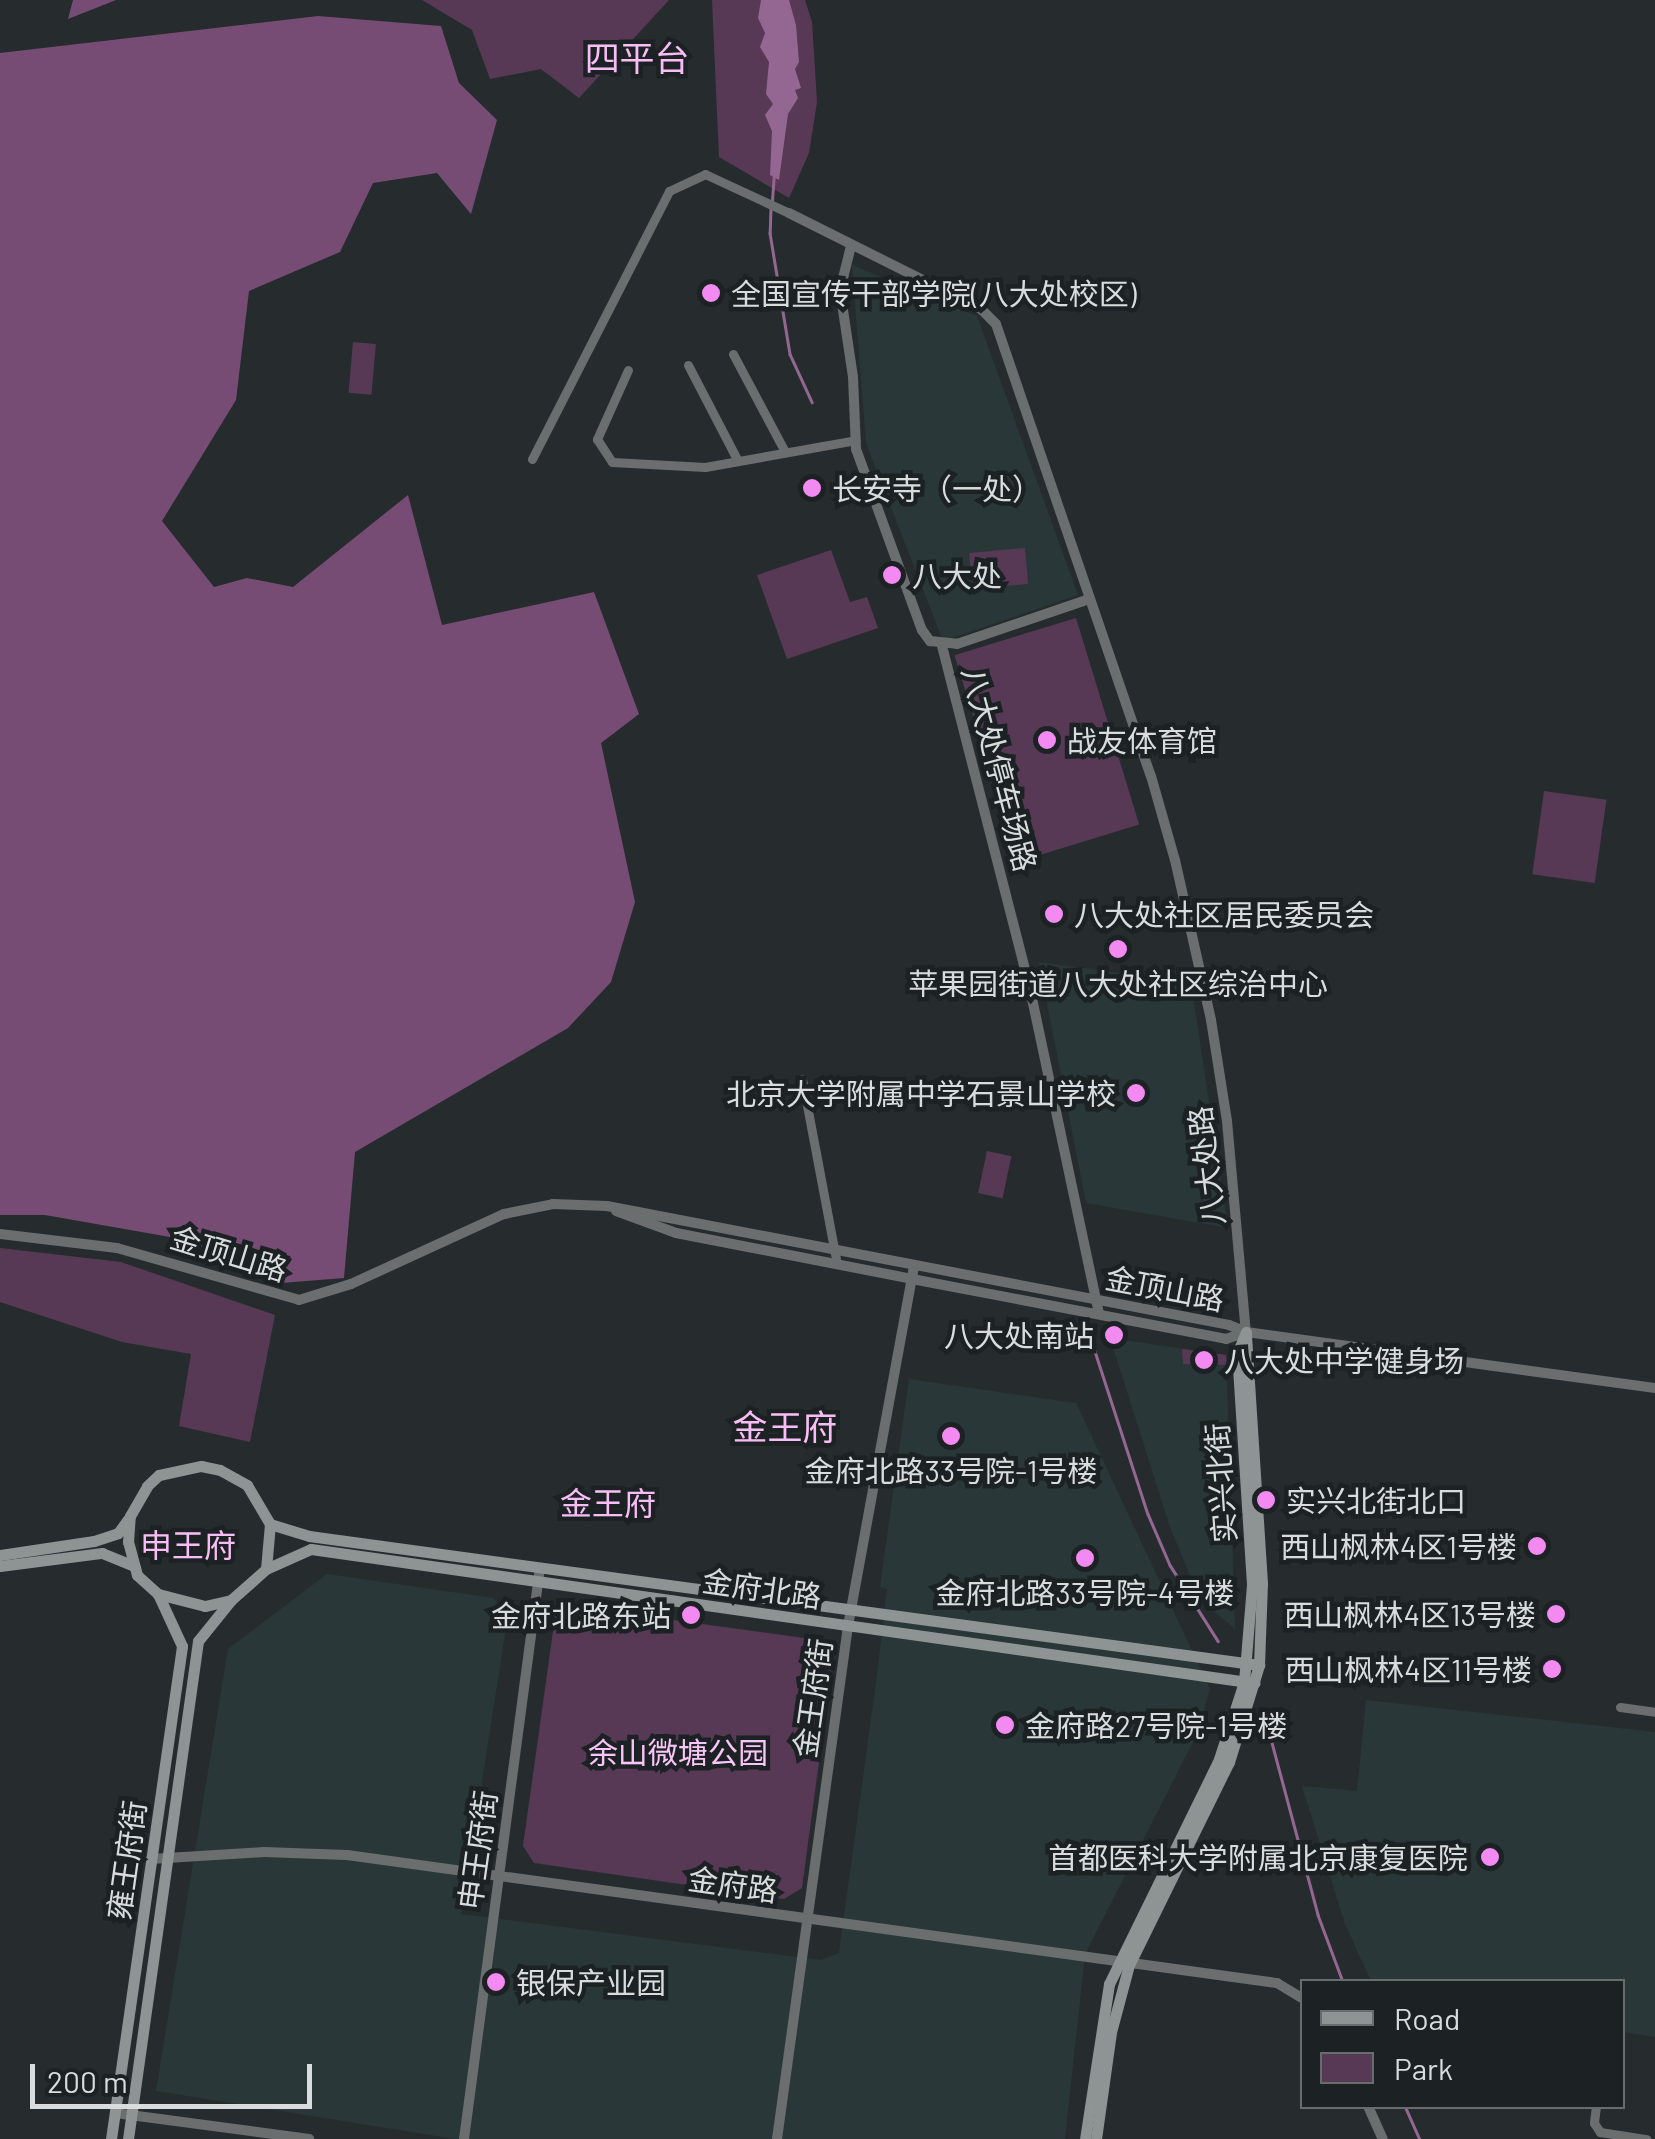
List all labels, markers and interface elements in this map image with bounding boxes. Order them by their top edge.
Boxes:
district label: 四平台 [585,36,689,78]
place label: 全国宣传干部学院(八大处校区) [731,275,1137,311]
marker: 全国宣传干部学院(八大处校区) [700,282,722,304]
place label: 长安寺（一处） [832,470,1042,506]
marker: 长安寺（一处） [801,477,823,499]
place label: 八大处 [912,557,1002,593]
marker: 八大处 [881,564,903,586]
street label: 八大处停车场路 [955,663,1045,875]
place label: 战友体育馆 [1067,722,1217,758]
marker: 战友体育馆 [1036,729,1058,751]
place label: 八大处社区居民委员会 [1074,896,1374,932]
marker: 八大处社区居民委员会 [1043,903,1065,925]
marker: 苹果园街道八大处社区综治中心 [1107,938,1129,960]
place label: 苹果园街道八大处社区综治中心 [908,965,1328,1001]
place label: 北京大学附属中学石景山学校 [726,1075,1116,1111]
marker: 北京大学附属中学石景山学校 [1125,1082,1147,1104]
street label: 八大处路 [1181,1104,1231,1228]
street label: 金顶山路 [166,1218,292,1288]
street label: 金顶山路 [1103,1259,1227,1317]
place label: 八大处南站 [944,1317,1094,1353]
marker: 八大处南站 [1103,1324,1125,1346]
place label: 八大处中学健身场 [1224,1342,1464,1378]
marker: 八大处中学健身场 [1193,1349,1215,1371]
district label: 金王府 [733,1405,837,1447]
street label: 实兴北街 [1198,1422,1242,1544]
marker: 金府北路33号院-1号楼 [940,1425,962,1447]
place label: 金府北路33号院-1号楼 [804,1452,1098,1488]
place label: 实兴北街北口 [1286,1482,1466,1518]
district label: 金王府 [560,1483,656,1521]
marker: 实兴北街北口 [1255,1489,1277,1511]
district label: 申王府 [140,1525,236,1563]
place label: 西山枫林4区1号楼 [1280,1528,1517,1564]
marker: 西山枫林4区1号楼 [1526,1535,1548,1557]
marker: 金府北路33号院-4号楼 [1074,1547,1096,1569]
street label: 金府北路 [700,1562,824,1614]
place label: 金府北路33号院-4号楼 [935,1574,1235,1610]
place label: 西山枫林4区13号楼 [1284,1596,1536,1632]
place label: 金府北路东站 [491,1597,671,1633]
marker: 西山枫林4区13号楼 [1545,1603,1567,1625]
marker: 金府北路东站 [680,1604,702,1626]
street label: 金王府街 [786,1636,838,1760]
place label: 西山枫林4区11号楼 [1284,1651,1532,1687]
marker: 西山枫林4区11号楼 [1541,1658,1563,1680]
place label: 金府路27号院-1号楼 [1025,1707,1288,1743]
marker: 金府路27号院-1号楼 [994,1714,1016,1736]
park label: 余山微塘公园 [588,1734,768,1770]
street label: 申王府街 [451,1788,503,1912]
street label: 雍王府街 [100,1798,152,1922]
place label: 首都医科大学附属北京康复医院 [1048,1839,1468,1875]
marker: 首都医科大学附属北京康复医院 [1477,1844,1503,1870]
street label: 金府路 [686,1860,780,1908]
place label: 银保产业园 [516,1964,666,2000]
marker: 银保产业园 [485,1971,507,1993]
legend [1300,1979,1625,2109]
text: Road [1394,2000,1460,2036]
scale bar [35,2044,318,2106]
text: Park [1394,2050,1453,2086]
text: 200 m [47,2063,128,2099]

